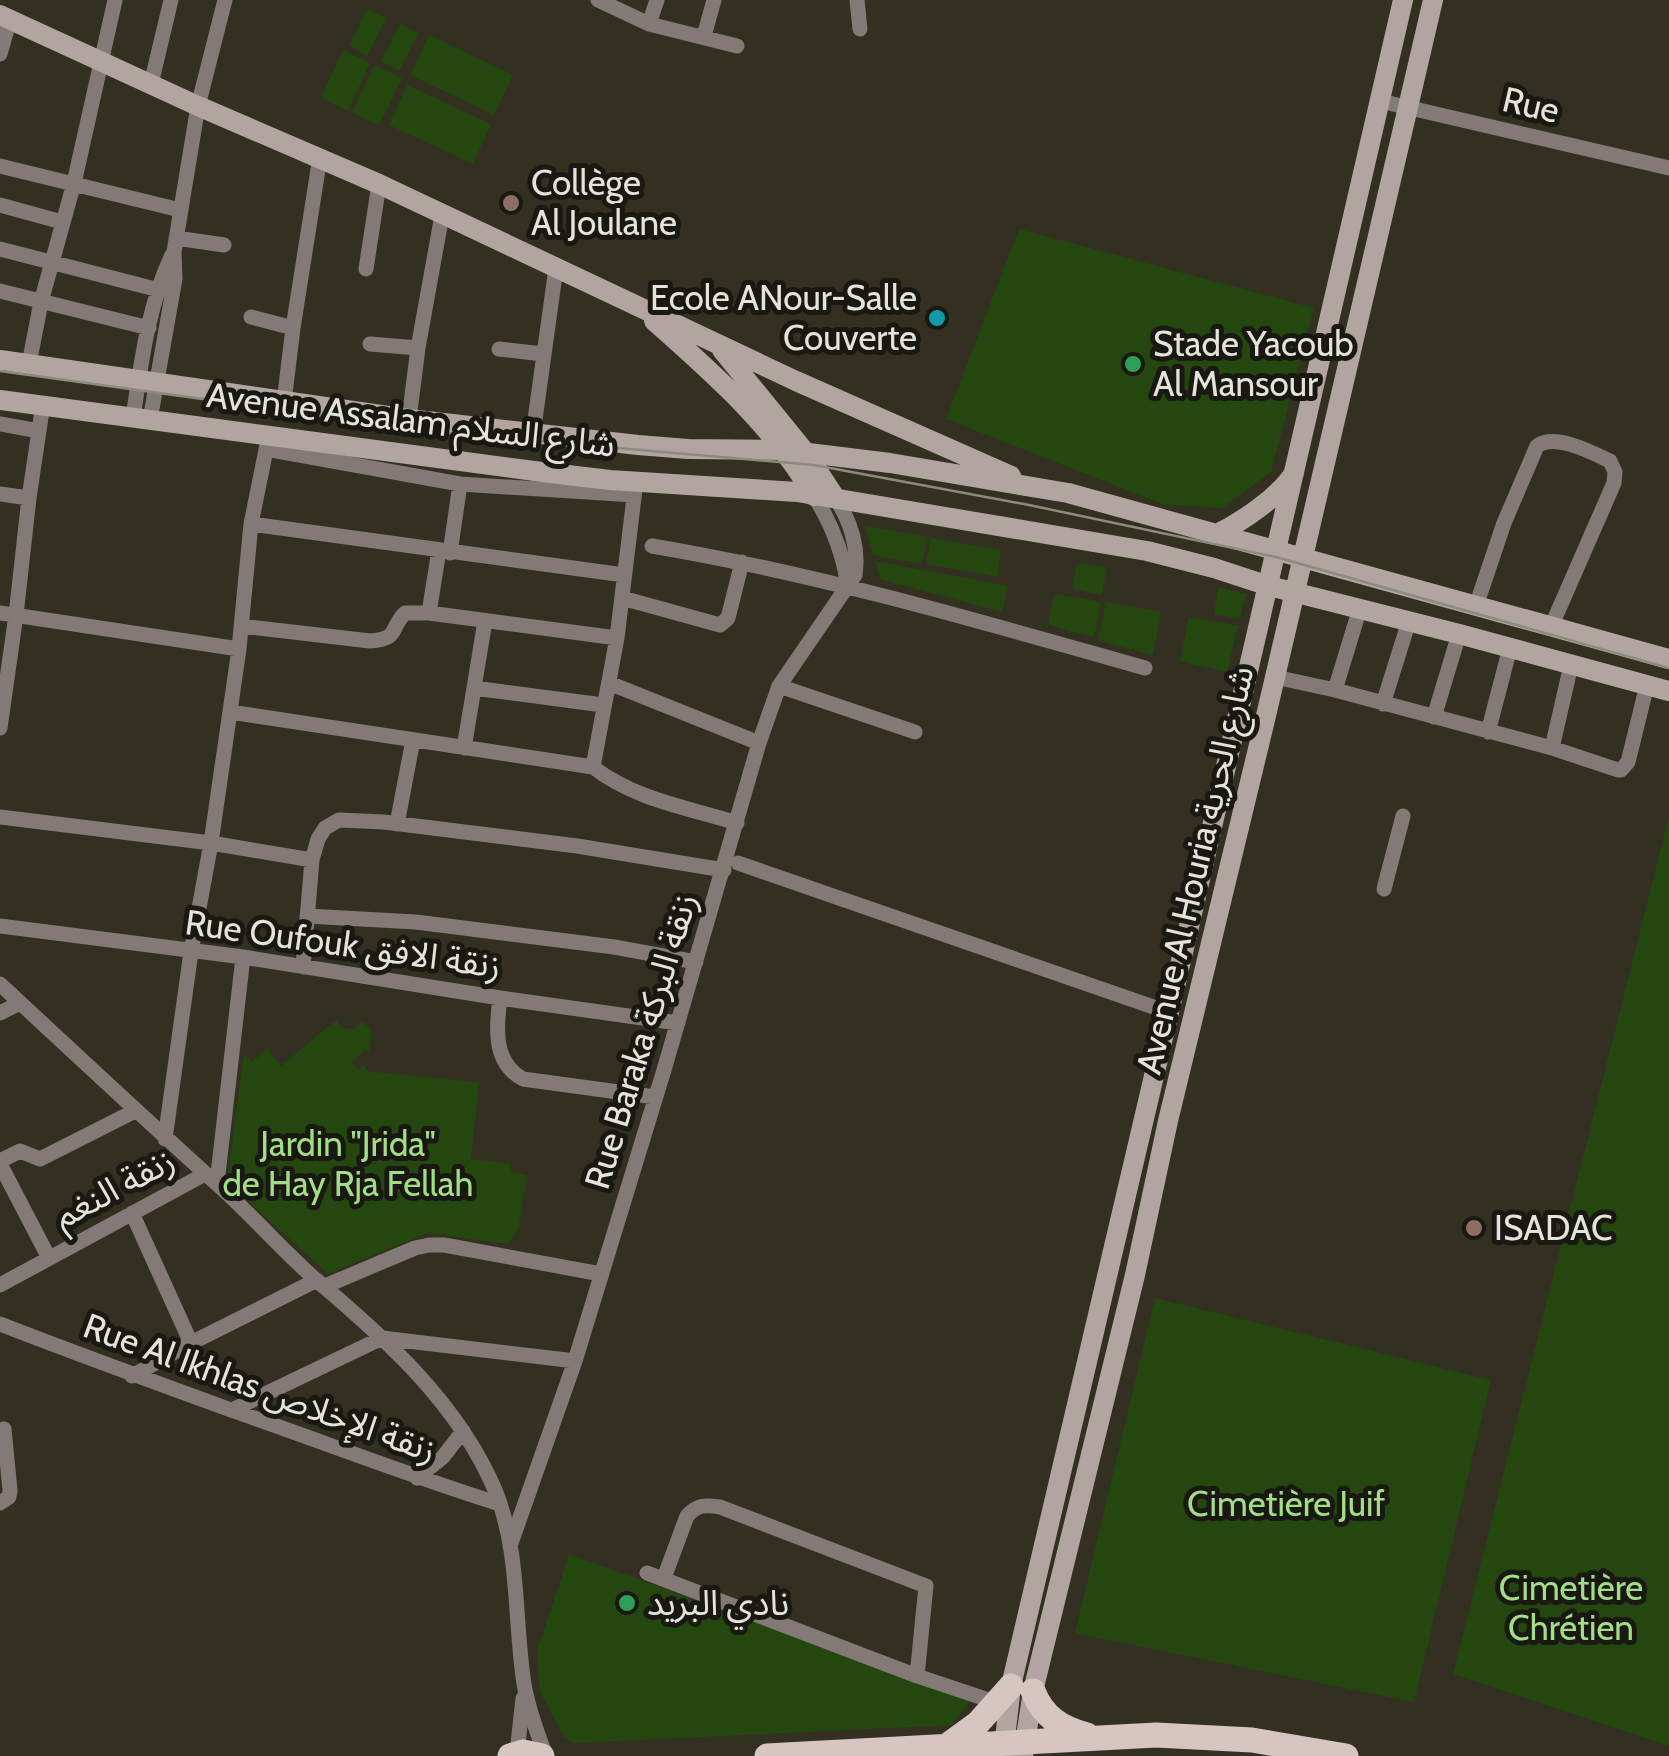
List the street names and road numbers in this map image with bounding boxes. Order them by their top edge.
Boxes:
street label: Rue [1499,77,1564,132]
street label: Avenue Assalam شارع السلام [204,373,618,471]
street label: Avenue Al Houria شارع الحرية [1127,662,1267,1079]
street label: Rue Baraka زنقة البركة [575,888,706,1194]
street label: Rue Oufouk زنقة الافق [182,900,504,987]
street label: زنقة النغم [46,1138,184,1243]
street label: Rue Al Ikhlas زنقة الإخلاص [77,1304,442,1473]

